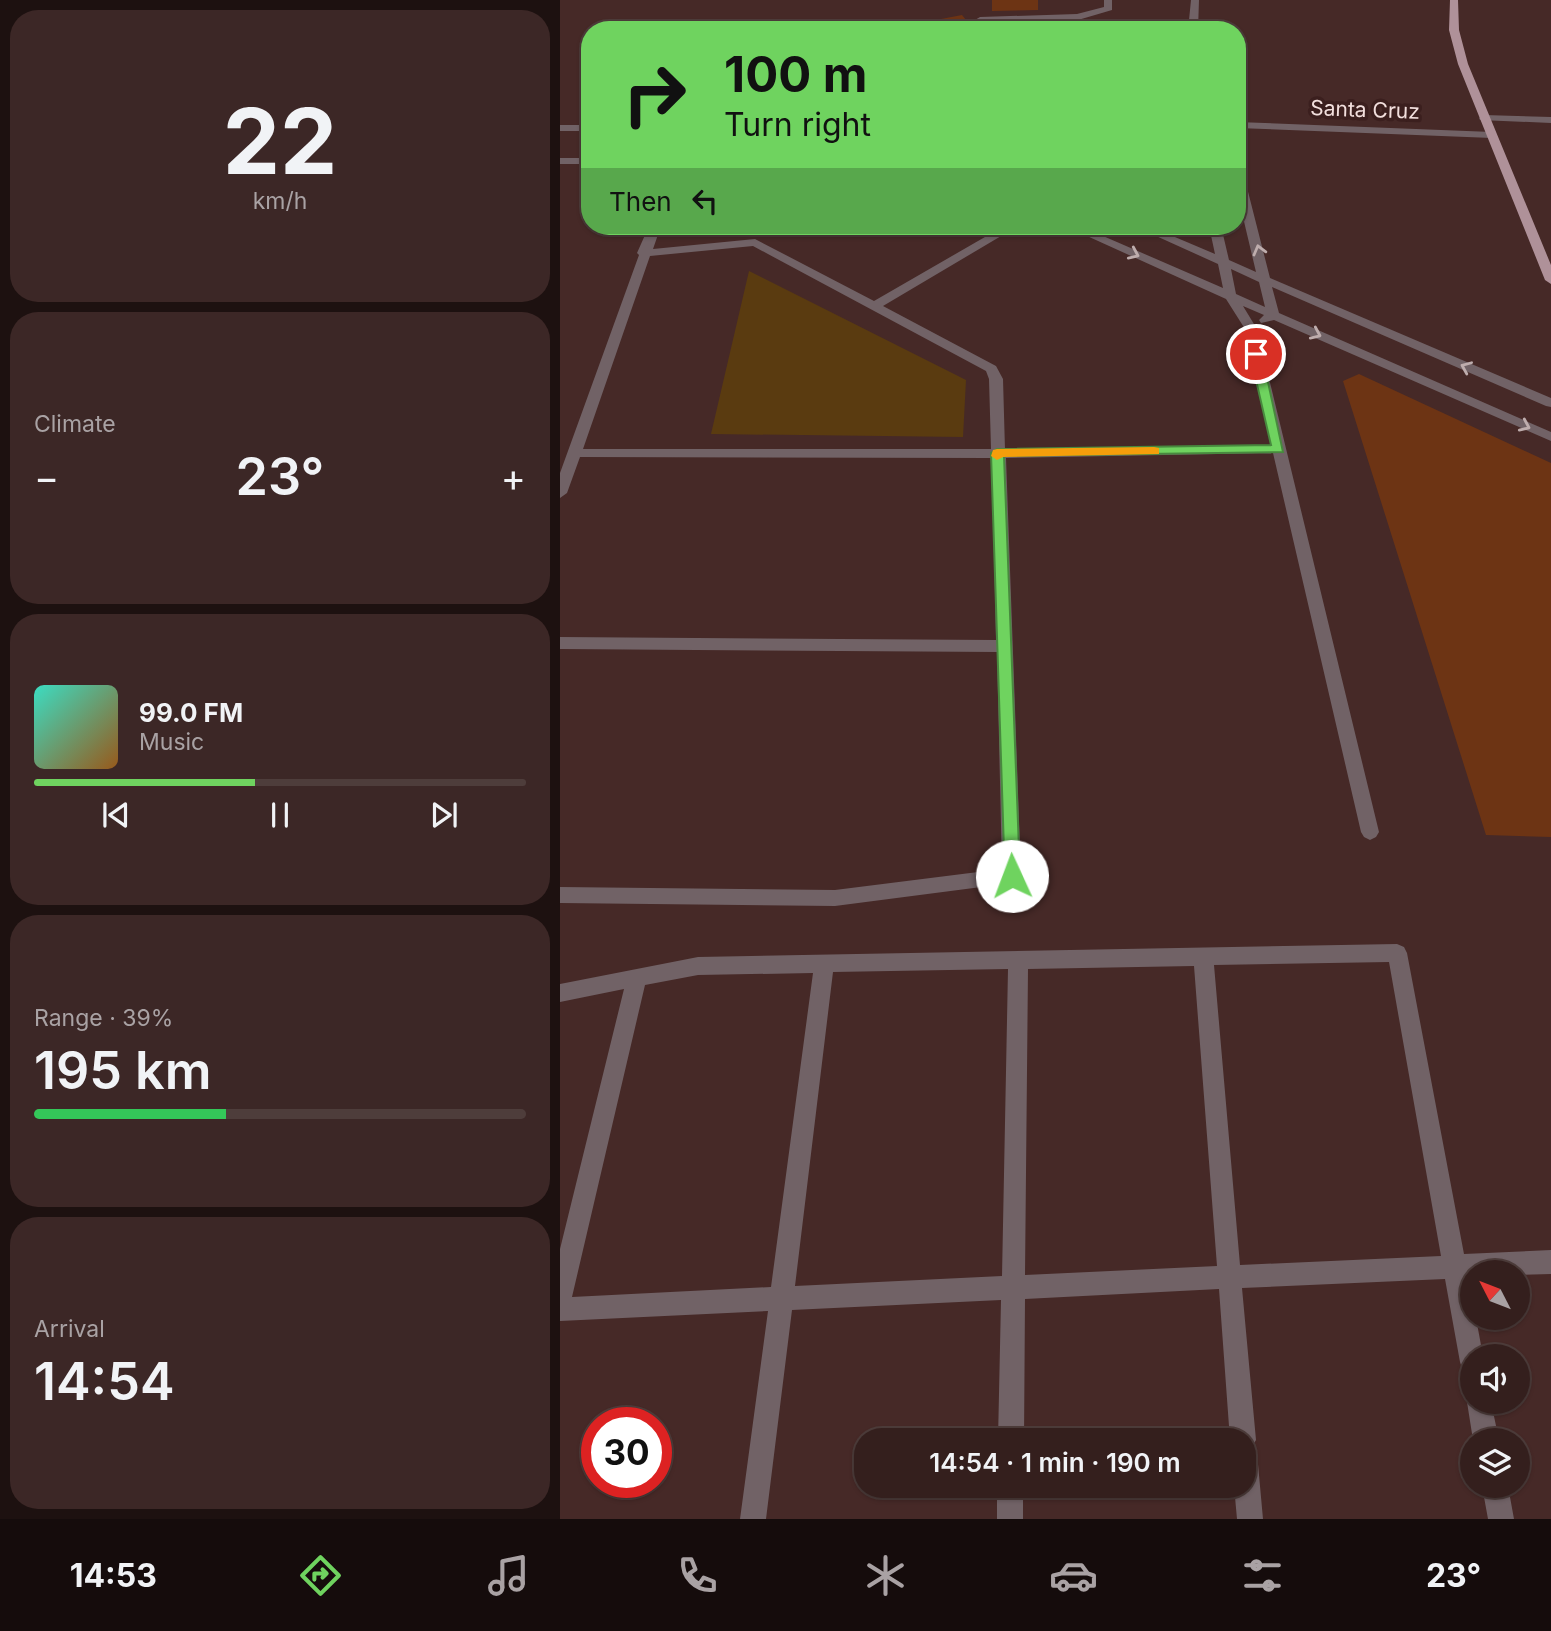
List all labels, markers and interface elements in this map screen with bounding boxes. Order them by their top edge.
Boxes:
text: 100 m [724,45,868,104]
icon: right [609,49,700,140]
text: 22 [223,86,337,196]
street label: Santa Cruz [1310,95,1420,124]
text: Turn right [724,105,871,144]
icon: left [686,182,724,220]
text: Then [609,186,672,217]
text: km/h [253,187,307,215]
one-way arrow [1253,244,1267,256]
one-way arrow [1126,246,1139,260]
pin [1226,324,1286,384]
one-way arrow [1309,326,1322,340]
icon: arrive [1237,335,1275,373]
one-way arrow [1460,361,1473,375]
text: Climate [34,410,116,438]
one-way arrow [1517,418,1530,432]
text: 23° [236,445,324,508]
text: − [34,454,59,500]
text: + [501,454,526,500]
text: 99.0 FM [139,697,243,728]
text: Music [139,728,204,756]
icon: previous [97,796,135,834]
icon: pause [261,796,299,834]
icon: next [425,796,463,834]
position arrow [975,839,1049,913]
text: Range · 39% [34,1004,173,1032]
text: 195 km [34,1039,211,1102]
north arrow [1460,1260,1530,1330]
map controls [1460,1260,1530,1498]
text: Arrival [34,1315,105,1343]
button: sound [1460,1344,1530,1414]
text: 14:54 [34,1350,175,1413]
speed limit sign: 30 [581,1407,672,1498]
button: layers [1460,1428,1530,1498]
text: 14:54 · 1 min · 190 m [929,1447,1181,1478]
icon: directions [296,1551,345,1600]
icon: music [484,1551,533,1600]
icon: phone [673,1551,722,1600]
icon: climate [861,1551,910,1600]
icon: car [1049,1551,1098,1600]
icon: filters [1238,1551,1287,1600]
text: 14:53 [70,1556,157,1595]
text: 23° [1426,1556,1481,1595]

